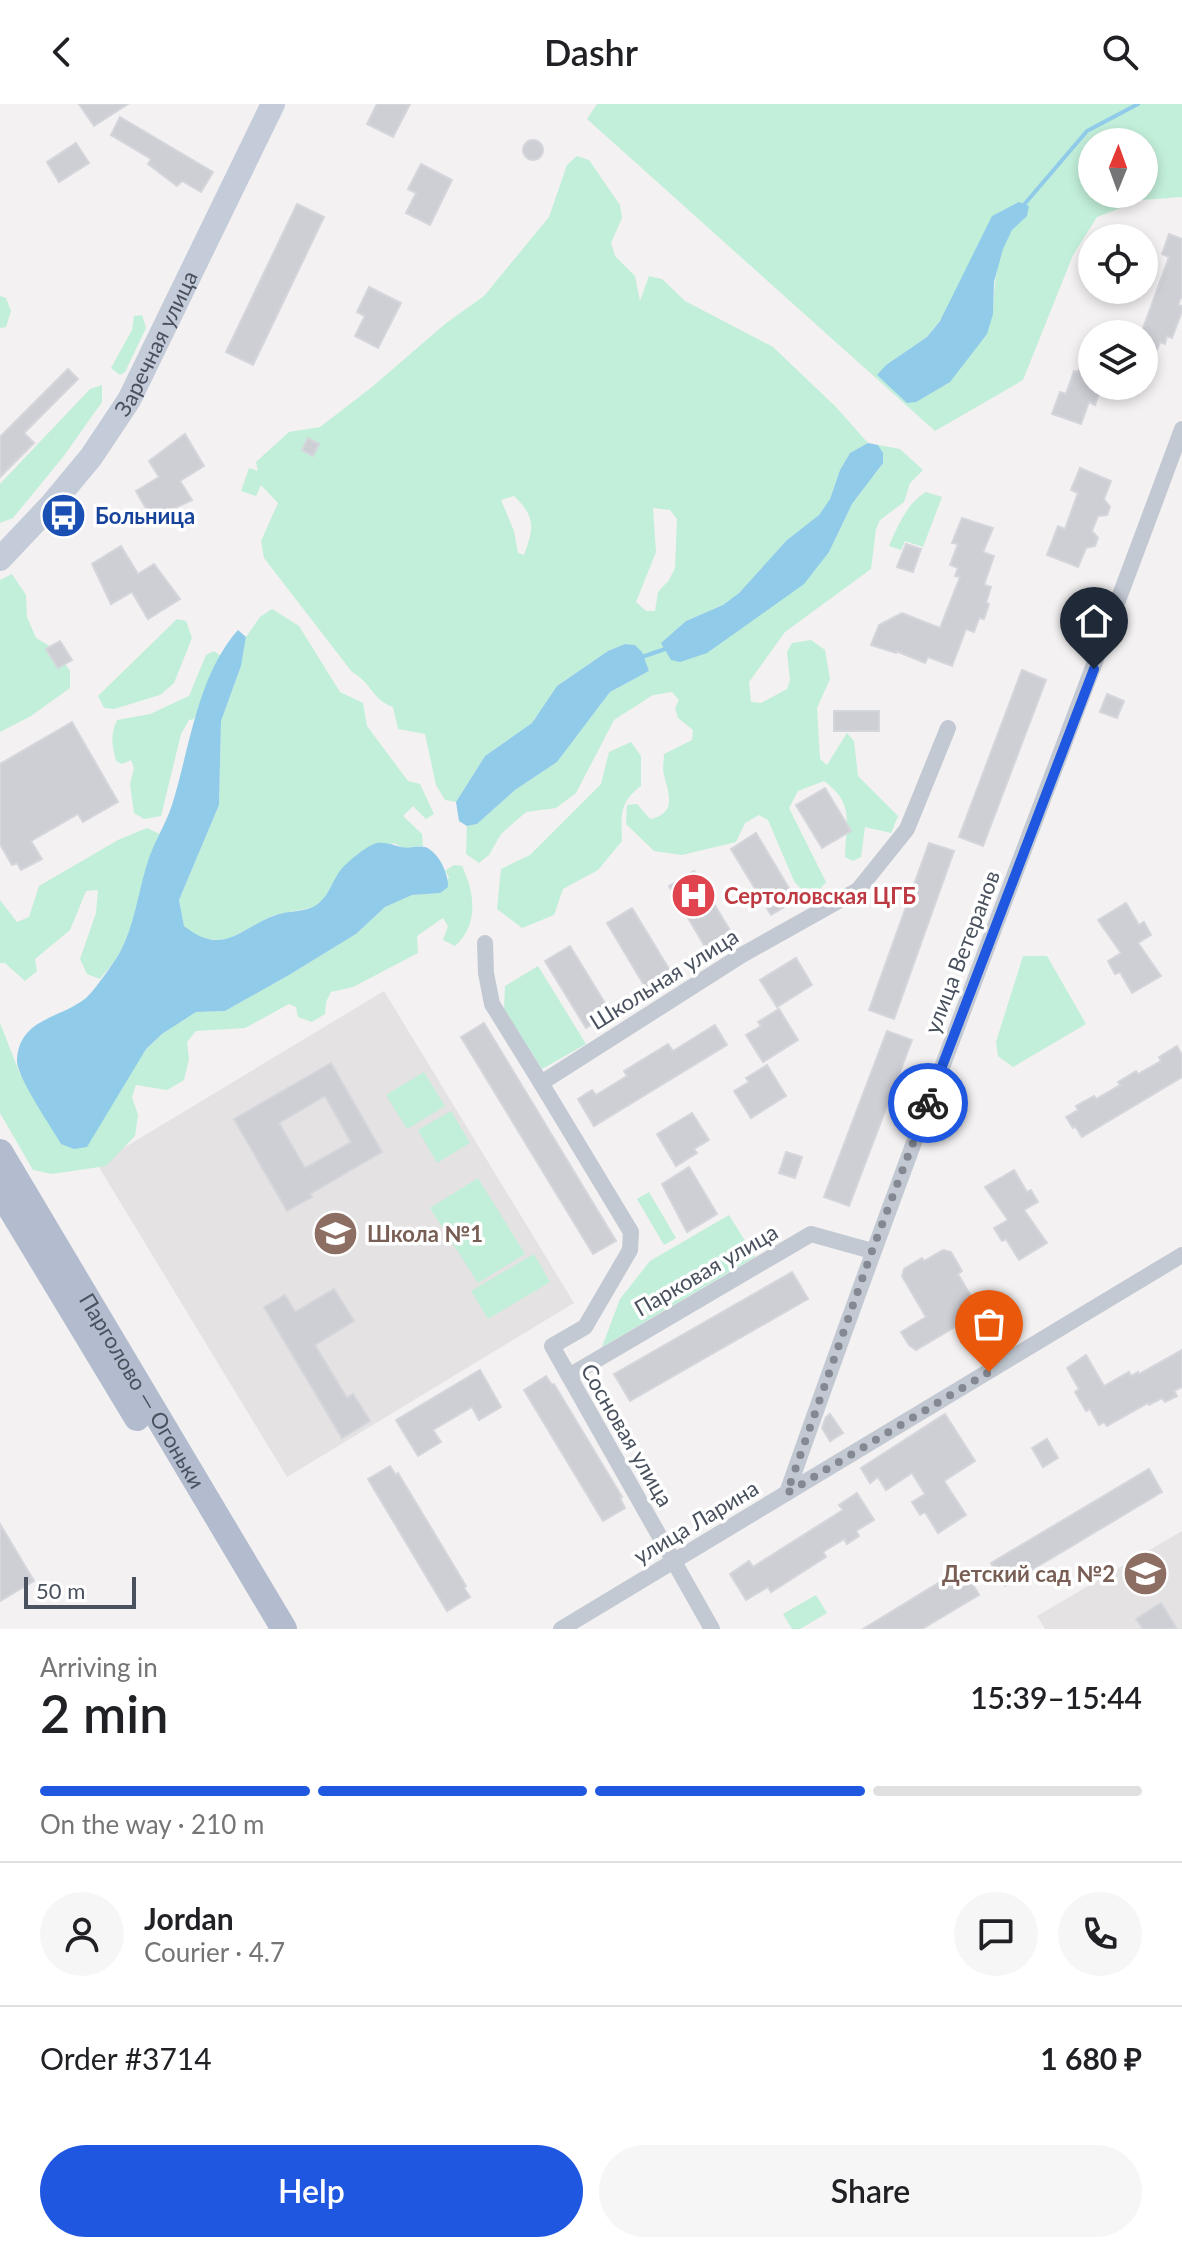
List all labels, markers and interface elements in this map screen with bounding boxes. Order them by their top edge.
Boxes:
icon: back [40,30,84,74]
text: Dashr [544,30,638,74]
icon: search [1098,30,1142,74]
north arrow [1078,128,1158,208]
map controls [1078,128,1158,400]
button: locate [1078,224,1158,304]
street label: Заречная улица [108,266,203,421]
button: layers [1078,320,1158,400]
bus stop icon: Больница [40,492,88,540]
place label: Больница [95,502,195,529]
pin [1060,587,1128,669]
icon: home [1072,599,1116,643]
street label: улица Ветеранов [918,866,1005,1037]
hospital icon: Сертоловская ЦГБ [669,872,717,920]
place label: Сертоловская ЦГБ [724,882,916,909]
street label: Школьная улица [585,922,743,1035]
courier [888,1063,968,1143]
icon: bike [906,1081,950,1125]
school or university icon: Школа №1 [312,1210,360,1258]
street label: Парковая улица [629,1218,782,1322]
place label: Школа №1 [367,1220,483,1247]
street label: Парголово — Огоньки [74,1288,211,1493]
pin [955,1290,1023,1372]
icon: bag [967,1302,1011,1346]
street label: Сосновая улица [576,1358,679,1511]
street label: улица Ларина [629,1474,763,1569]
school or university icon: Детский сад №2 [1122,1550,1170,1598]
place label: Детский сад №2 [942,1560,1115,1587]
scale bar [24,1573,136,1609]
text: 50 m [36,1577,85,1604]
text: Arriving in [40,1651,158,1683]
text: 15:39–15:44 [970,1679,1142,1715]
text: 2 min [40,1682,168,1744]
text: On the way · 210 m [40,1808,264,1840]
button: person [40,1892,124,1976]
button: chat [954,1892,1038,1976]
button: phone [1058,1892,1142,1976]
text: Jordan [144,1900,234,1936]
text: Courier · 4.7 [144,1936,285,1968]
text: Order #3714 [40,2040,212,2076]
text: 1 680 ₽ [1040,2040,1142,2076]
button: Help [40,2145,583,2237]
button: Share [599,2145,1142,2237]

